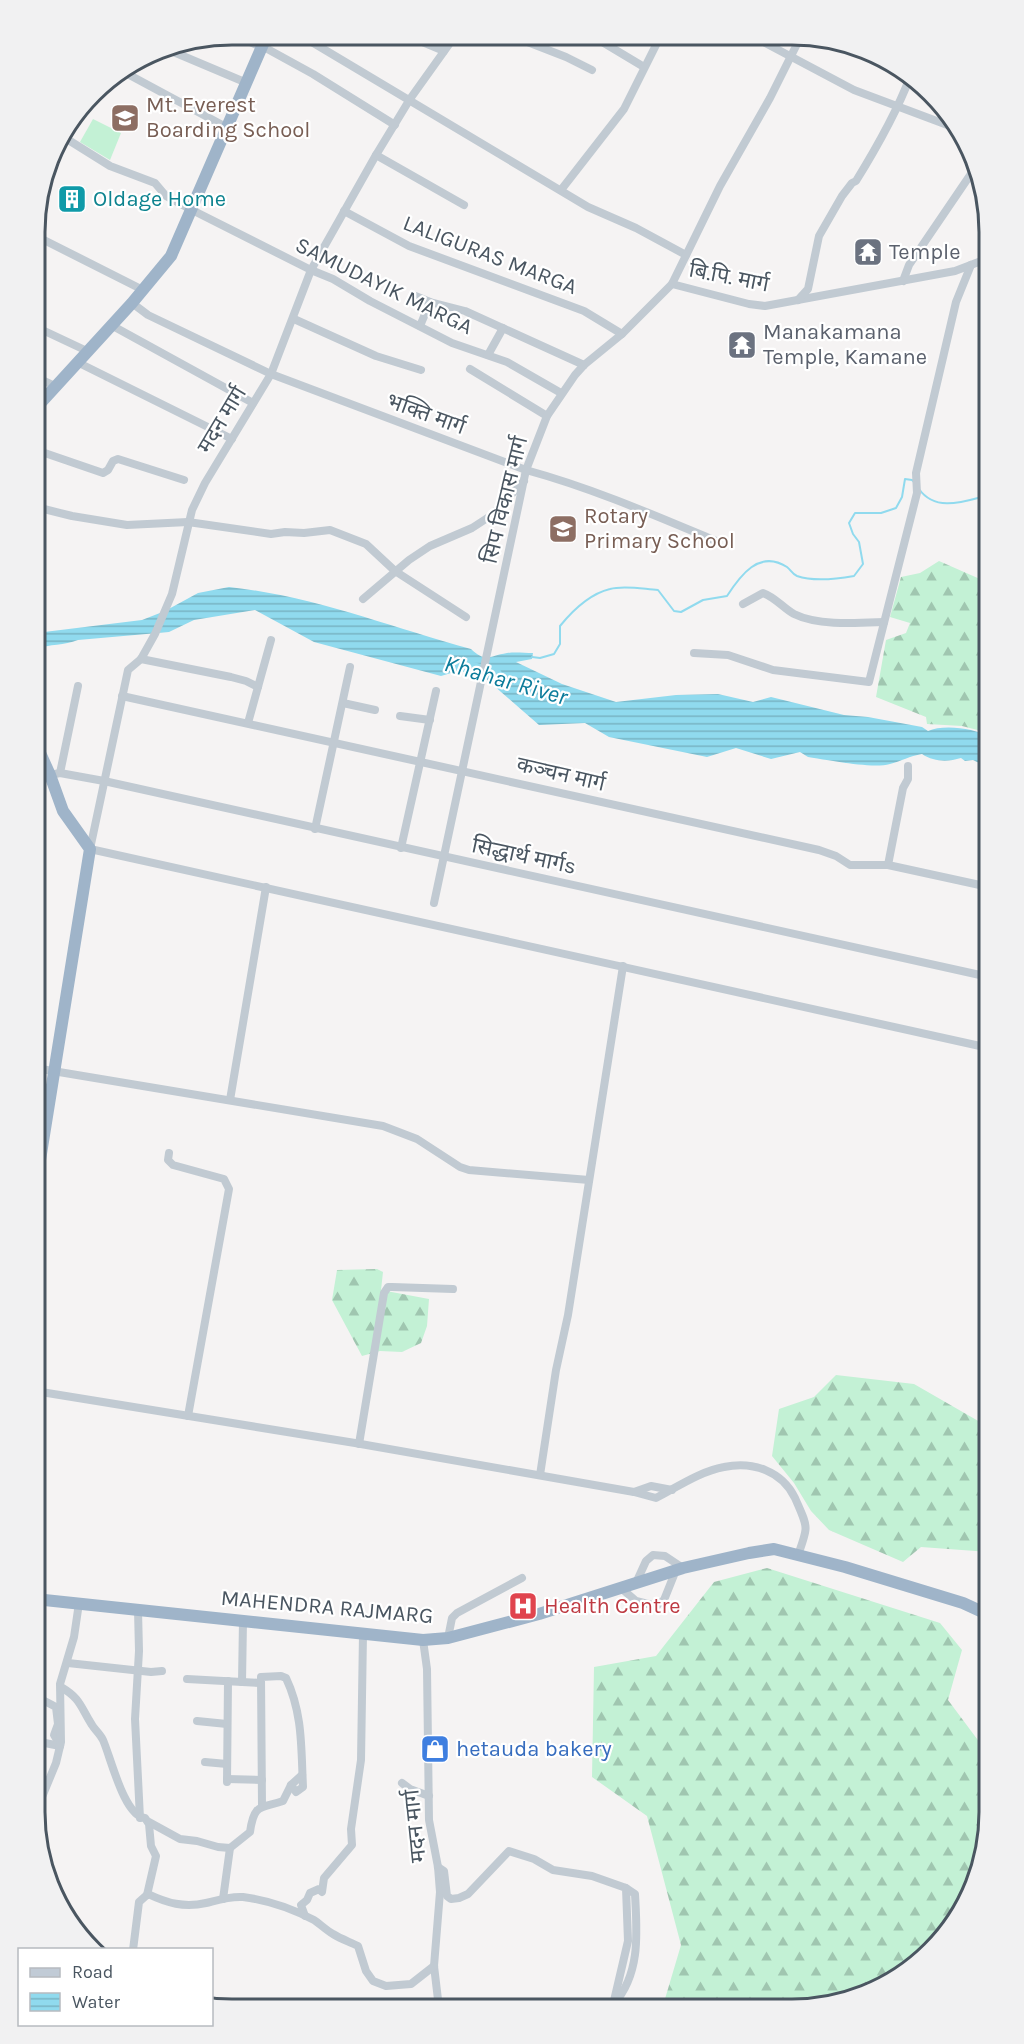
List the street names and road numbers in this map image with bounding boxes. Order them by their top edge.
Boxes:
street label: LALIGURAS MARGA [399,210,581,300]
street label: SAMUDAYIK MARGA [291,232,477,340]
street label: बि.पि. मार्ग [687,257,772,298]
street label: मदन मार्ग [192,381,253,458]
street label: भक्ति मार्ग [383,388,470,441]
street label: सिप विकास मार्ग [477,433,534,566]
street label: कञ्चन मार्ग [514,751,609,797]
street label: सिद्धार्थ मार्गs [469,832,579,880]
street label: MAHENDRA RAJMARG [220,1585,434,1629]
street label: मदन मार्ग [398,1787,432,1864]

